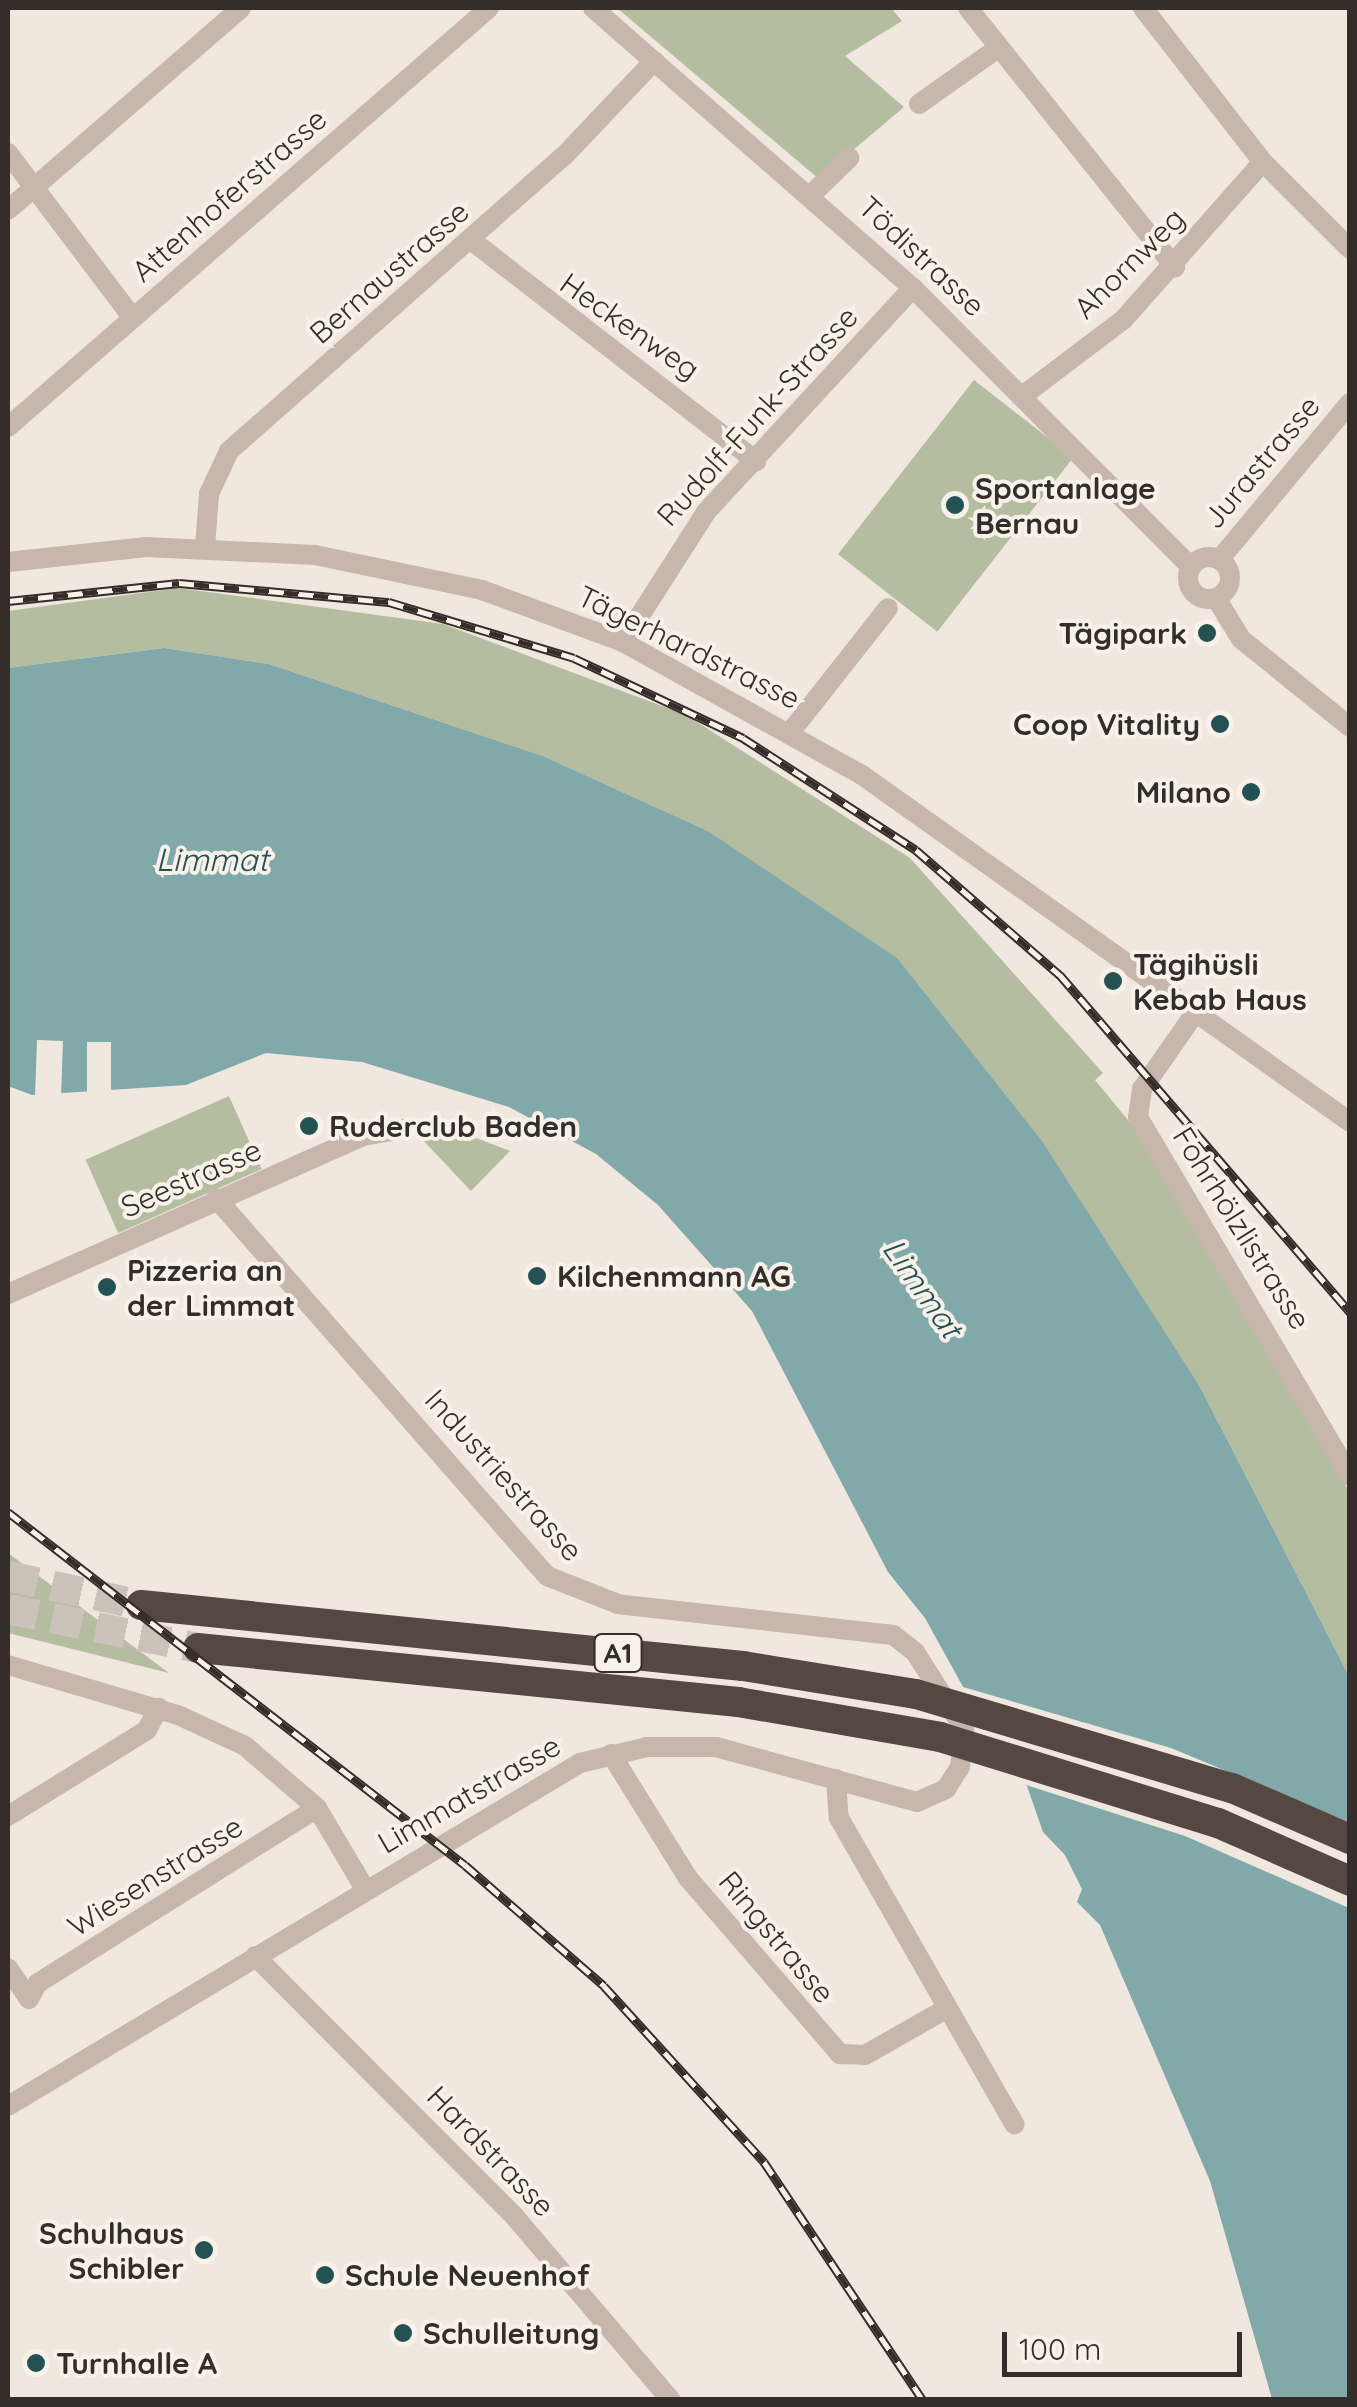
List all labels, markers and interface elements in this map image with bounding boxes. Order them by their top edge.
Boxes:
street label: Attenhoferstrasse [124,101,334,289]
street label: Tödistrasse [851,188,993,324]
street label: Bernaustrasse [302,193,476,351]
street label: Ahornweg [1066,200,1192,326]
street label: Heckenweg [553,265,707,387]
street label: Rudolf-Funk-Strasse [649,299,865,533]
street label: Jurastrasse [1195,388,1327,536]
place label: Sportanlage Bernau [975,470,1156,540]
marker: Sportanlage Bernau [944,494,966,516]
street label: Tägerhardstrasse [572,578,806,716]
place label: Tägipark [1058,615,1187,651]
marker: Tägipark [1196,622,1218,644]
place label: Coop Vitality [1013,706,1200,742]
marker: Coop Vitality [1209,713,1231,735]
place label: Milano [1136,774,1231,810]
marker: Milano [1240,781,1262,803]
water label: Limmat [156,840,268,878]
place label: Tägihüsli Kebab Haus [1133,946,1307,1016]
marker: Tägihüsli Kebab Haus [1102,970,1124,992]
place label: Ruderclub Baden [329,1108,577,1144]
marker: Ruderclub Baden [298,1115,320,1137]
street label: Fohrhölzlistrasse [1165,1120,1319,1336]
street label: Seestrasse [115,1131,267,1225]
water label: Limmat [875,1231,971,1345]
place label: Pizzeria an der Limmat [127,1252,295,1322]
place label: Kilchenmann AG [557,1258,791,1294]
marker: Kilchenmann AG [526,1265,548,1287]
marker: Pizzeria an der Limmat [96,1276,118,1298]
street label: Industriestrasse [418,1382,590,1568]
road number: A1 [593,1630,643,1676]
street label: Limmatstrasse [371,1727,567,1861]
street label: Wiesenstrasse [61,1808,249,1944]
street label: Ringstrasse [711,1864,843,2010]
street label: Hardstrasse [420,2078,562,2224]
place label: Schulhaus Schibler [39,2215,184,2286]
marker: Schulhaus Schibler [193,2239,215,2261]
place label: Schule Neuenhof [345,2257,590,2293]
marker: Schule Neuenhof [314,2264,336,2286]
scale bar [1007,2312,1247,2374]
place label: Schulleitung [423,2315,599,2351]
marker: Schulleitung [392,2322,414,2344]
text: 100 m [1019,2330,1101,2368]
place label: Turnhalle A [56,2345,217,2381]
marker: Turnhalle A [25,2352,47,2374]

